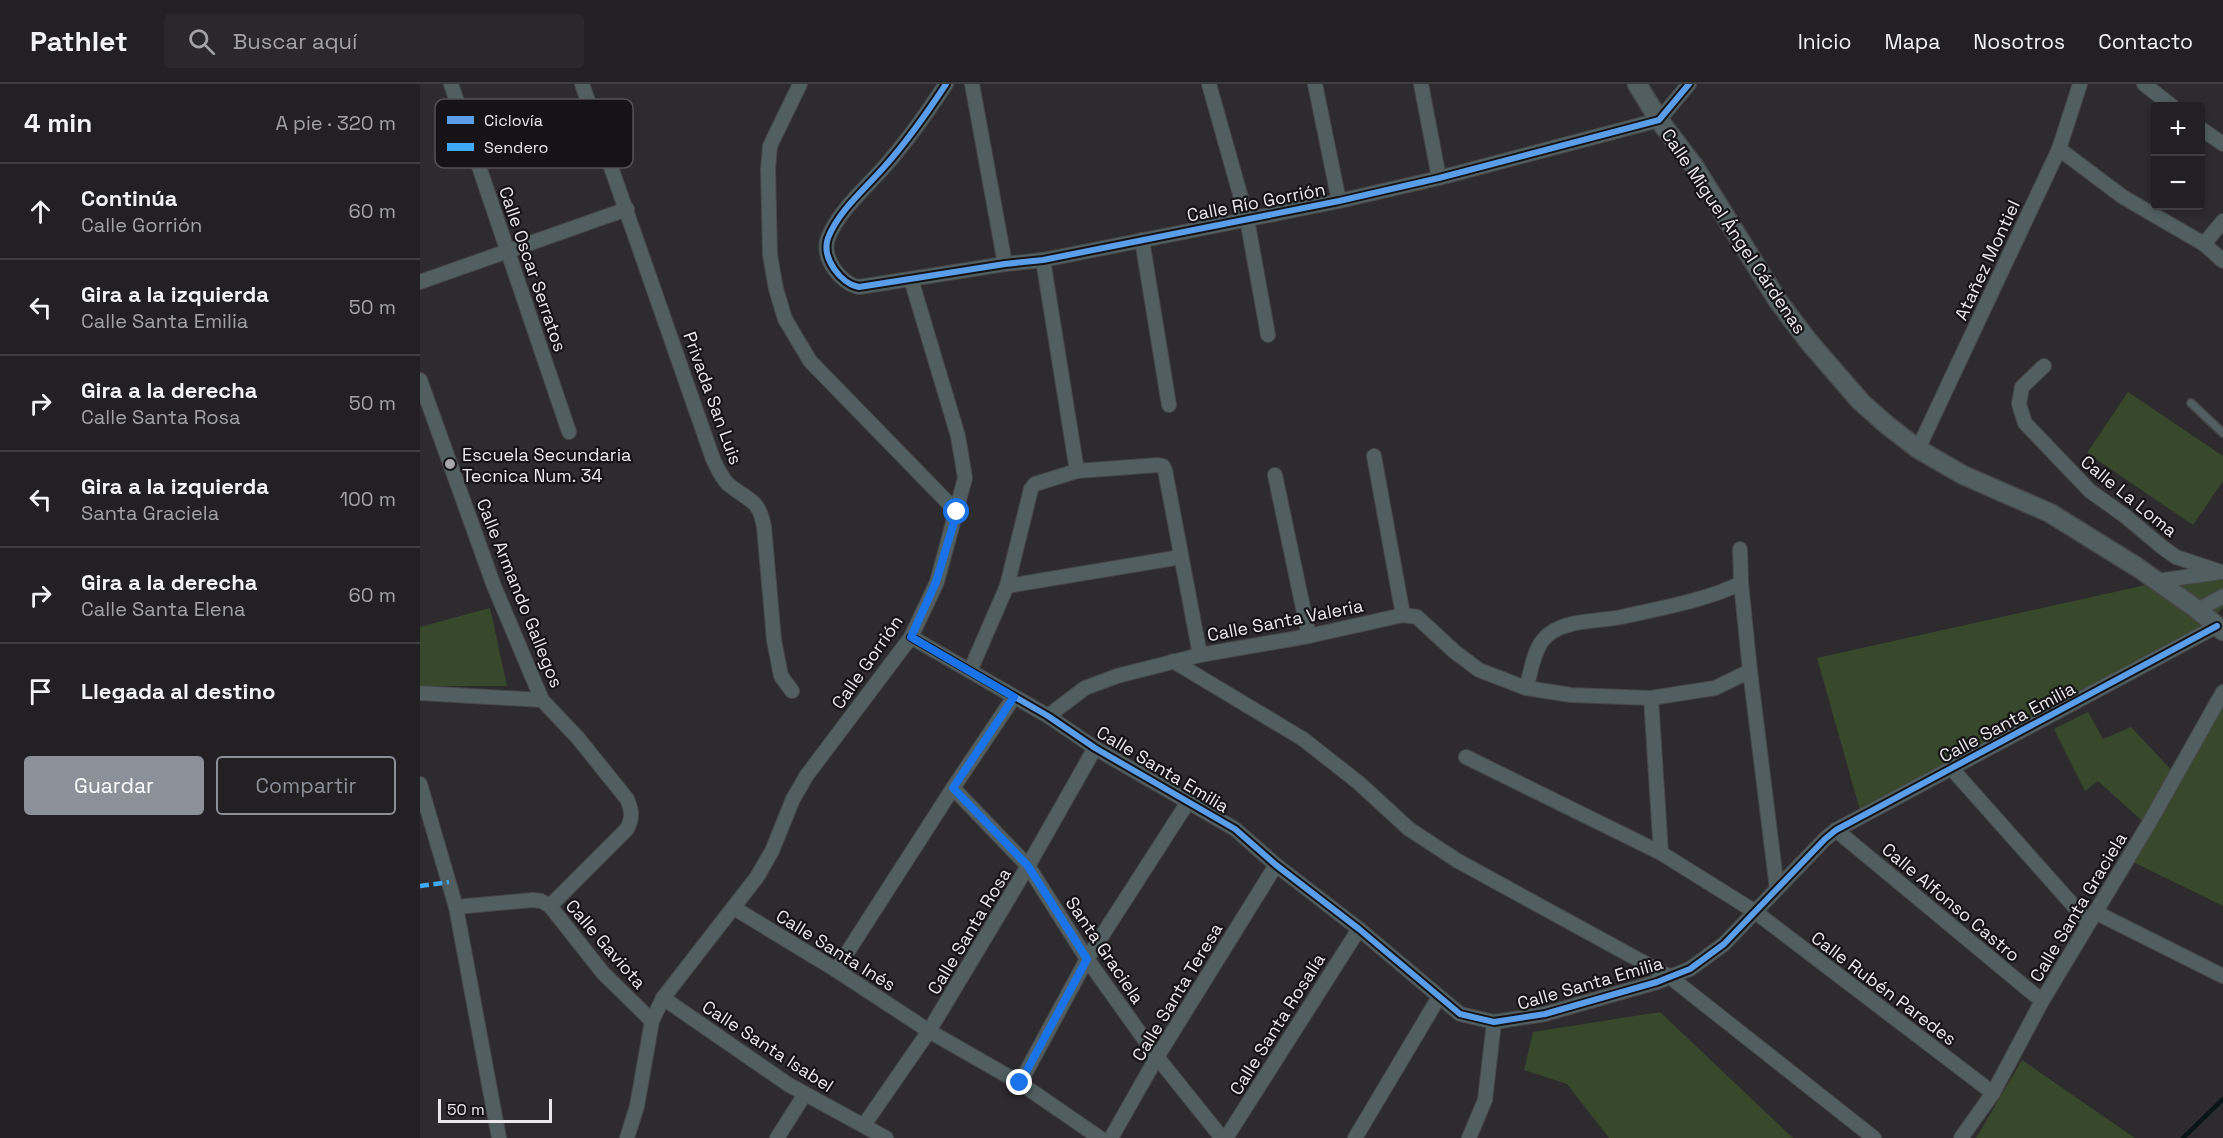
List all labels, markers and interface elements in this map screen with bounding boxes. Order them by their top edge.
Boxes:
search box [164,14,584,68]
text: Pathlet [30,23,128,59]
icon: search [185,25,218,58]
text: Buscar aquí [233,27,357,55]
text: Inicio [1798,28,1852,55]
text: Mapa [1885,28,1940,55]
text: Nosotros [1973,28,2065,55]
text: Contacto [2098,28,2193,55]
legend [435,99,633,168]
map controls [2151,102,2205,210]
button: + [2151,102,2205,156]
text: 4 min [24,106,92,140]
text: A pie · 320 m [276,110,396,136]
text: Ciclovía [484,110,543,131]
street label: Calle Miguel Ángel Cárdenas [1657,124,1811,338]
text: Sendero [484,137,549,158]
button: − [2151,156,2205,210]
street label: Calle Río Gorrión [1185,177,1327,227]
street label: Calle Oscar Serratos [494,183,572,355]
text: Continúa [81,184,177,212]
icon: ahead [24,195,57,228]
street label: Atañez Montiel [1949,196,2025,324]
text: 60 m [349,198,396,224]
text: Calle Gorrión [81,212,202,238]
text: Gira a la izquierda [81,280,269,308]
icon: left [24,291,57,324]
text: 50 m [349,294,396,320]
text: Calle Santa Emilia [81,308,248,334]
street label: Privada San Luis [678,328,748,468]
text: Gira a la derecha [81,376,258,404]
icon: right [24,387,57,420]
text: 50 m [349,390,396,416]
text: Calle Santa Rosa [81,404,241,430]
place label: Escuela Secundaria Tecnica Num. 34 [462,443,631,487]
street label: Calle La Loma [2076,450,2182,542]
marker: Escuela Secundaria Tecnica Num. 34 [443,457,457,471]
text: Gira a la izquierda [81,472,269,500]
icon: left [24,483,57,516]
text: 100 m [340,486,396,512]
street label: Calle Armando Gallegos [472,495,568,691]
route start [943,498,969,524]
text: Santa Graciela [81,500,219,526]
text: Gira a la derecha [81,568,258,596]
icon: right [24,579,57,612]
text: 60 m [349,582,396,608]
street label: Calle Santa Valeria [1205,594,1365,646]
text: Calle Santa Elena [81,596,245,622]
street label: Calle Gorrión [826,611,908,713]
icon: arrive [24,675,57,708]
text: Llegada al destino [81,677,275,705]
street label: Calle Santa Emilia [1935,677,2079,767]
street label: Calle Santa Emilia [1093,720,1233,818]
button: Guardar [24,756,204,815]
button: Compartir [216,756,396,815]
street label: Calle Santa Graciela [2024,828,2132,986]
street label: Calle Alfonso Castro [1877,837,2025,967]
street label: Calle Santa Rosa [922,864,1016,998]
street label: Santa Graciela [1061,892,1149,1008]
street label: Calle Gaviota [561,894,651,994]
street label: Calle Santa Inés [772,904,900,996]
street label: Calle Santa Teresa [1127,919,1227,1065]
street label: Calle Rubén Paredes [1807,926,1961,1050]
street label: Calle Santa Rosalía [1224,949,1330,1099]
street label: Calle Santa Emilia [1514,951,1666,1015]
street label: Calle Santa Isabel [698,995,838,1097]
route end [1006,1069,1032,1095]
scale bar [438,1096,552,1124]
text: 50 m [447,1099,485,1120]

